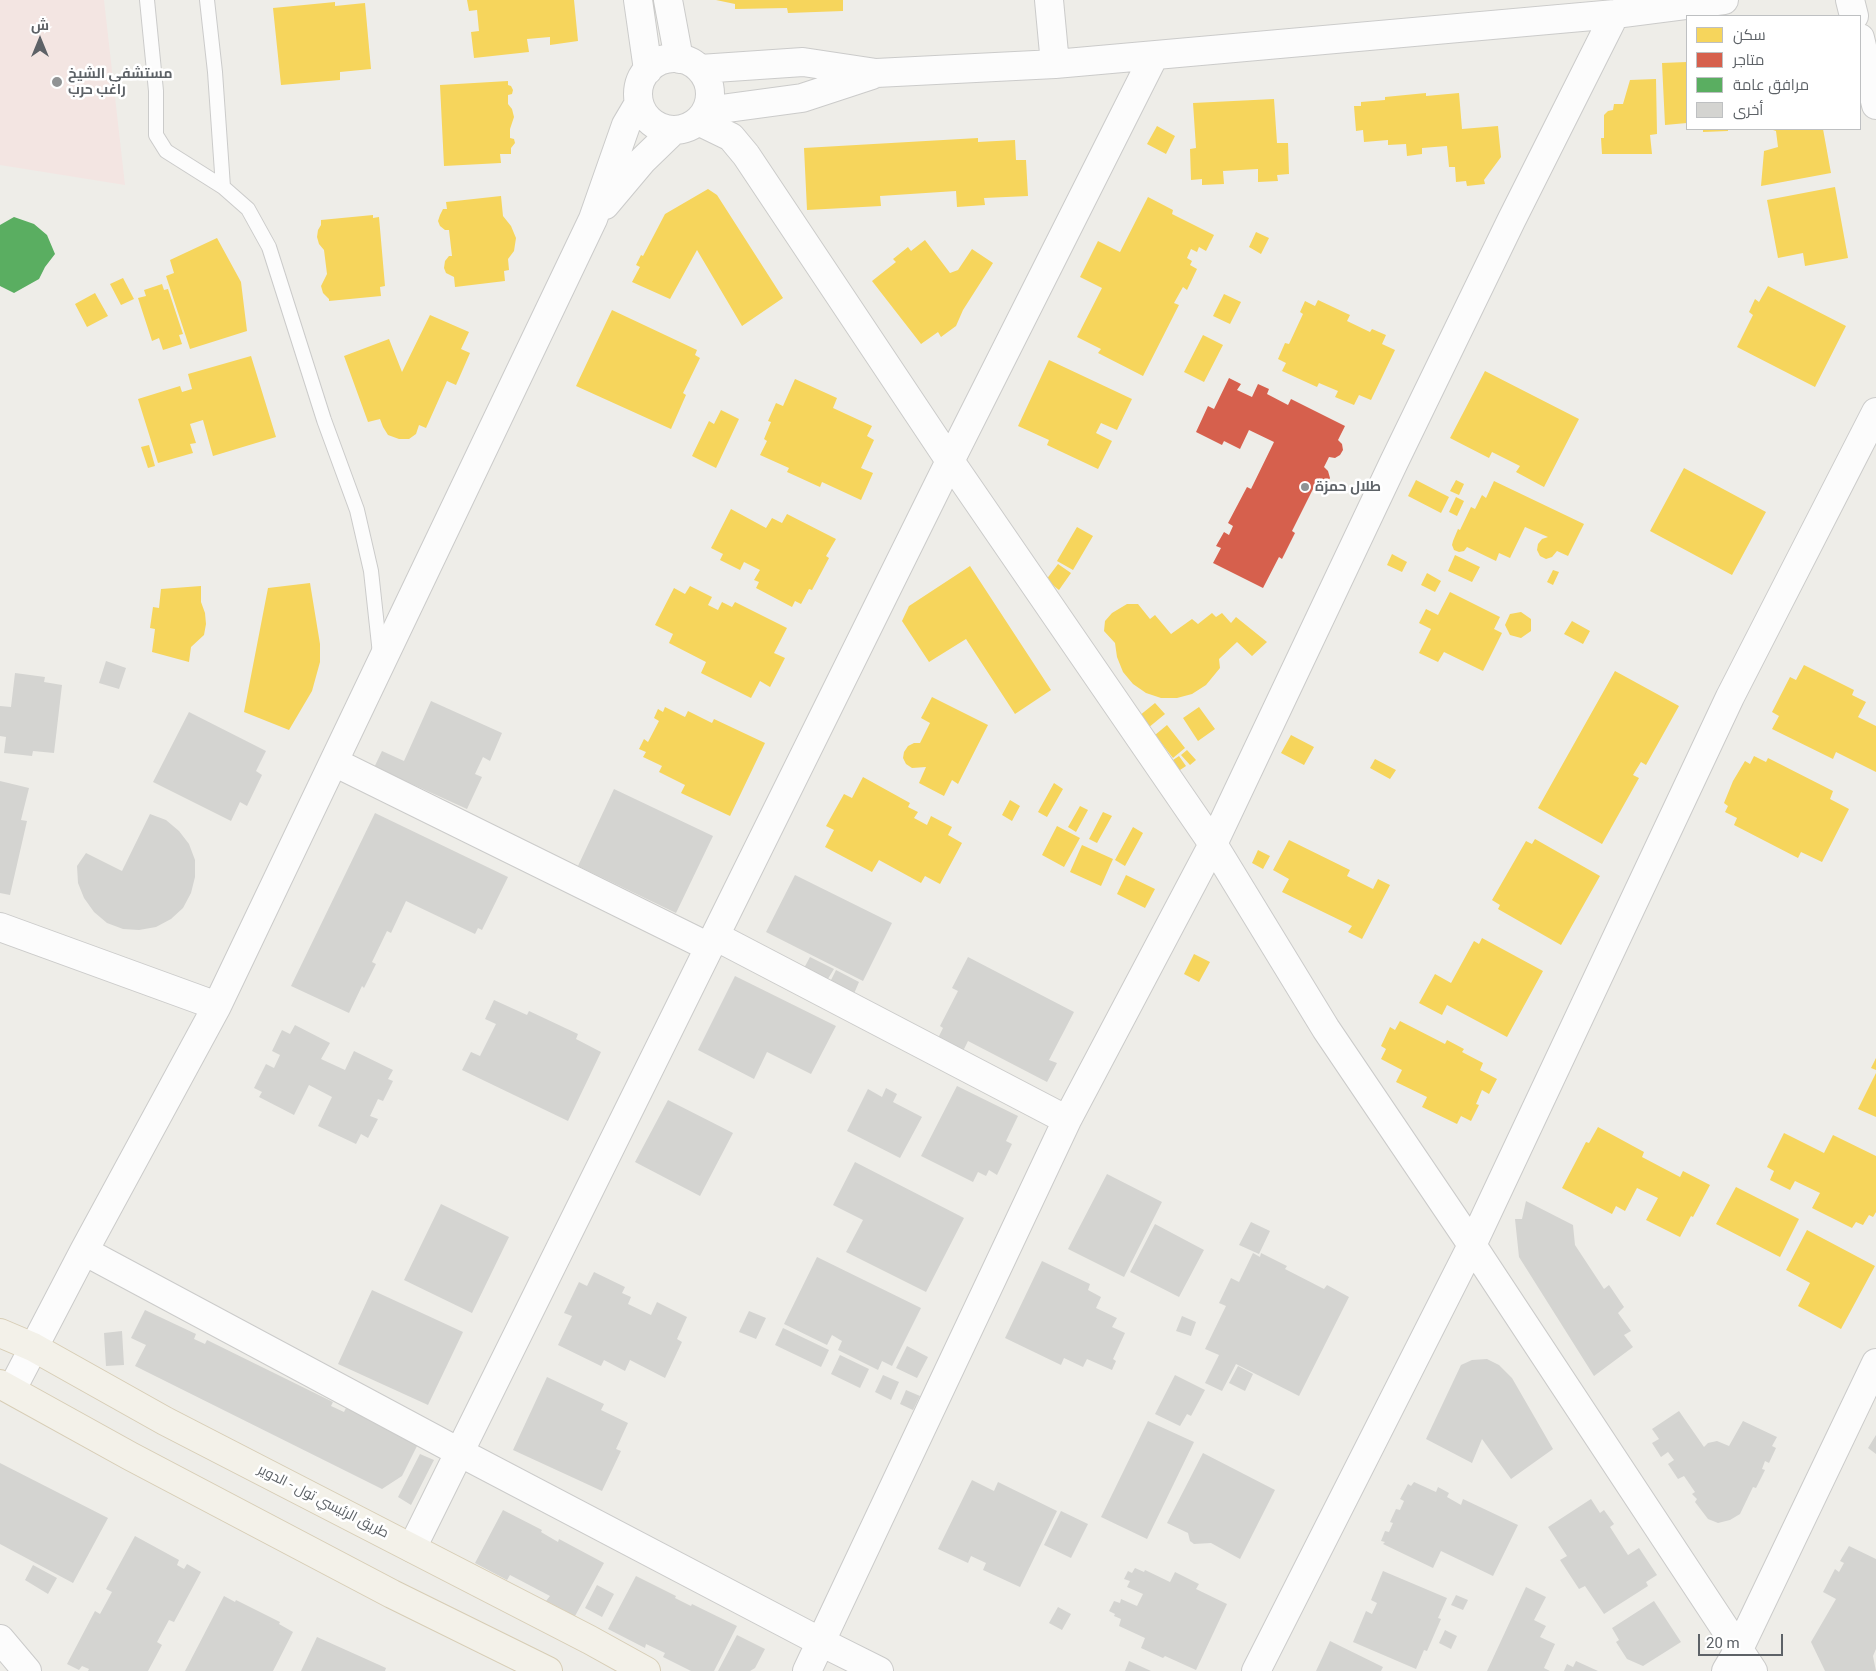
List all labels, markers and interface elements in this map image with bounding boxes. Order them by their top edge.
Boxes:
north arrow [15,15,65,65]
legend [1686,15,1861,130]
text: ش [31,17,49,33]
text: سكن [1733,26,1766,44]
text: متاجر [1733,51,1764,69]
place label: مستشفى الشيخ راغب حرب [68,66,172,98]
marker: مستشفى الشيخ راغب حرب [50,75,64,89]
text: مرافق عامة [1733,76,1809,94]
text: أخرى [1733,101,1763,119]
place label: طلال حمزة [1315,479,1381,495]
marker: طلال حمزة [1299,481,1311,493]
street label: طريق الرئيسي تول - الدوير [255,1462,391,1542]
scale bar [1701,1624,1786,1656]
text: 20 m [1706,1634,1740,1652]

